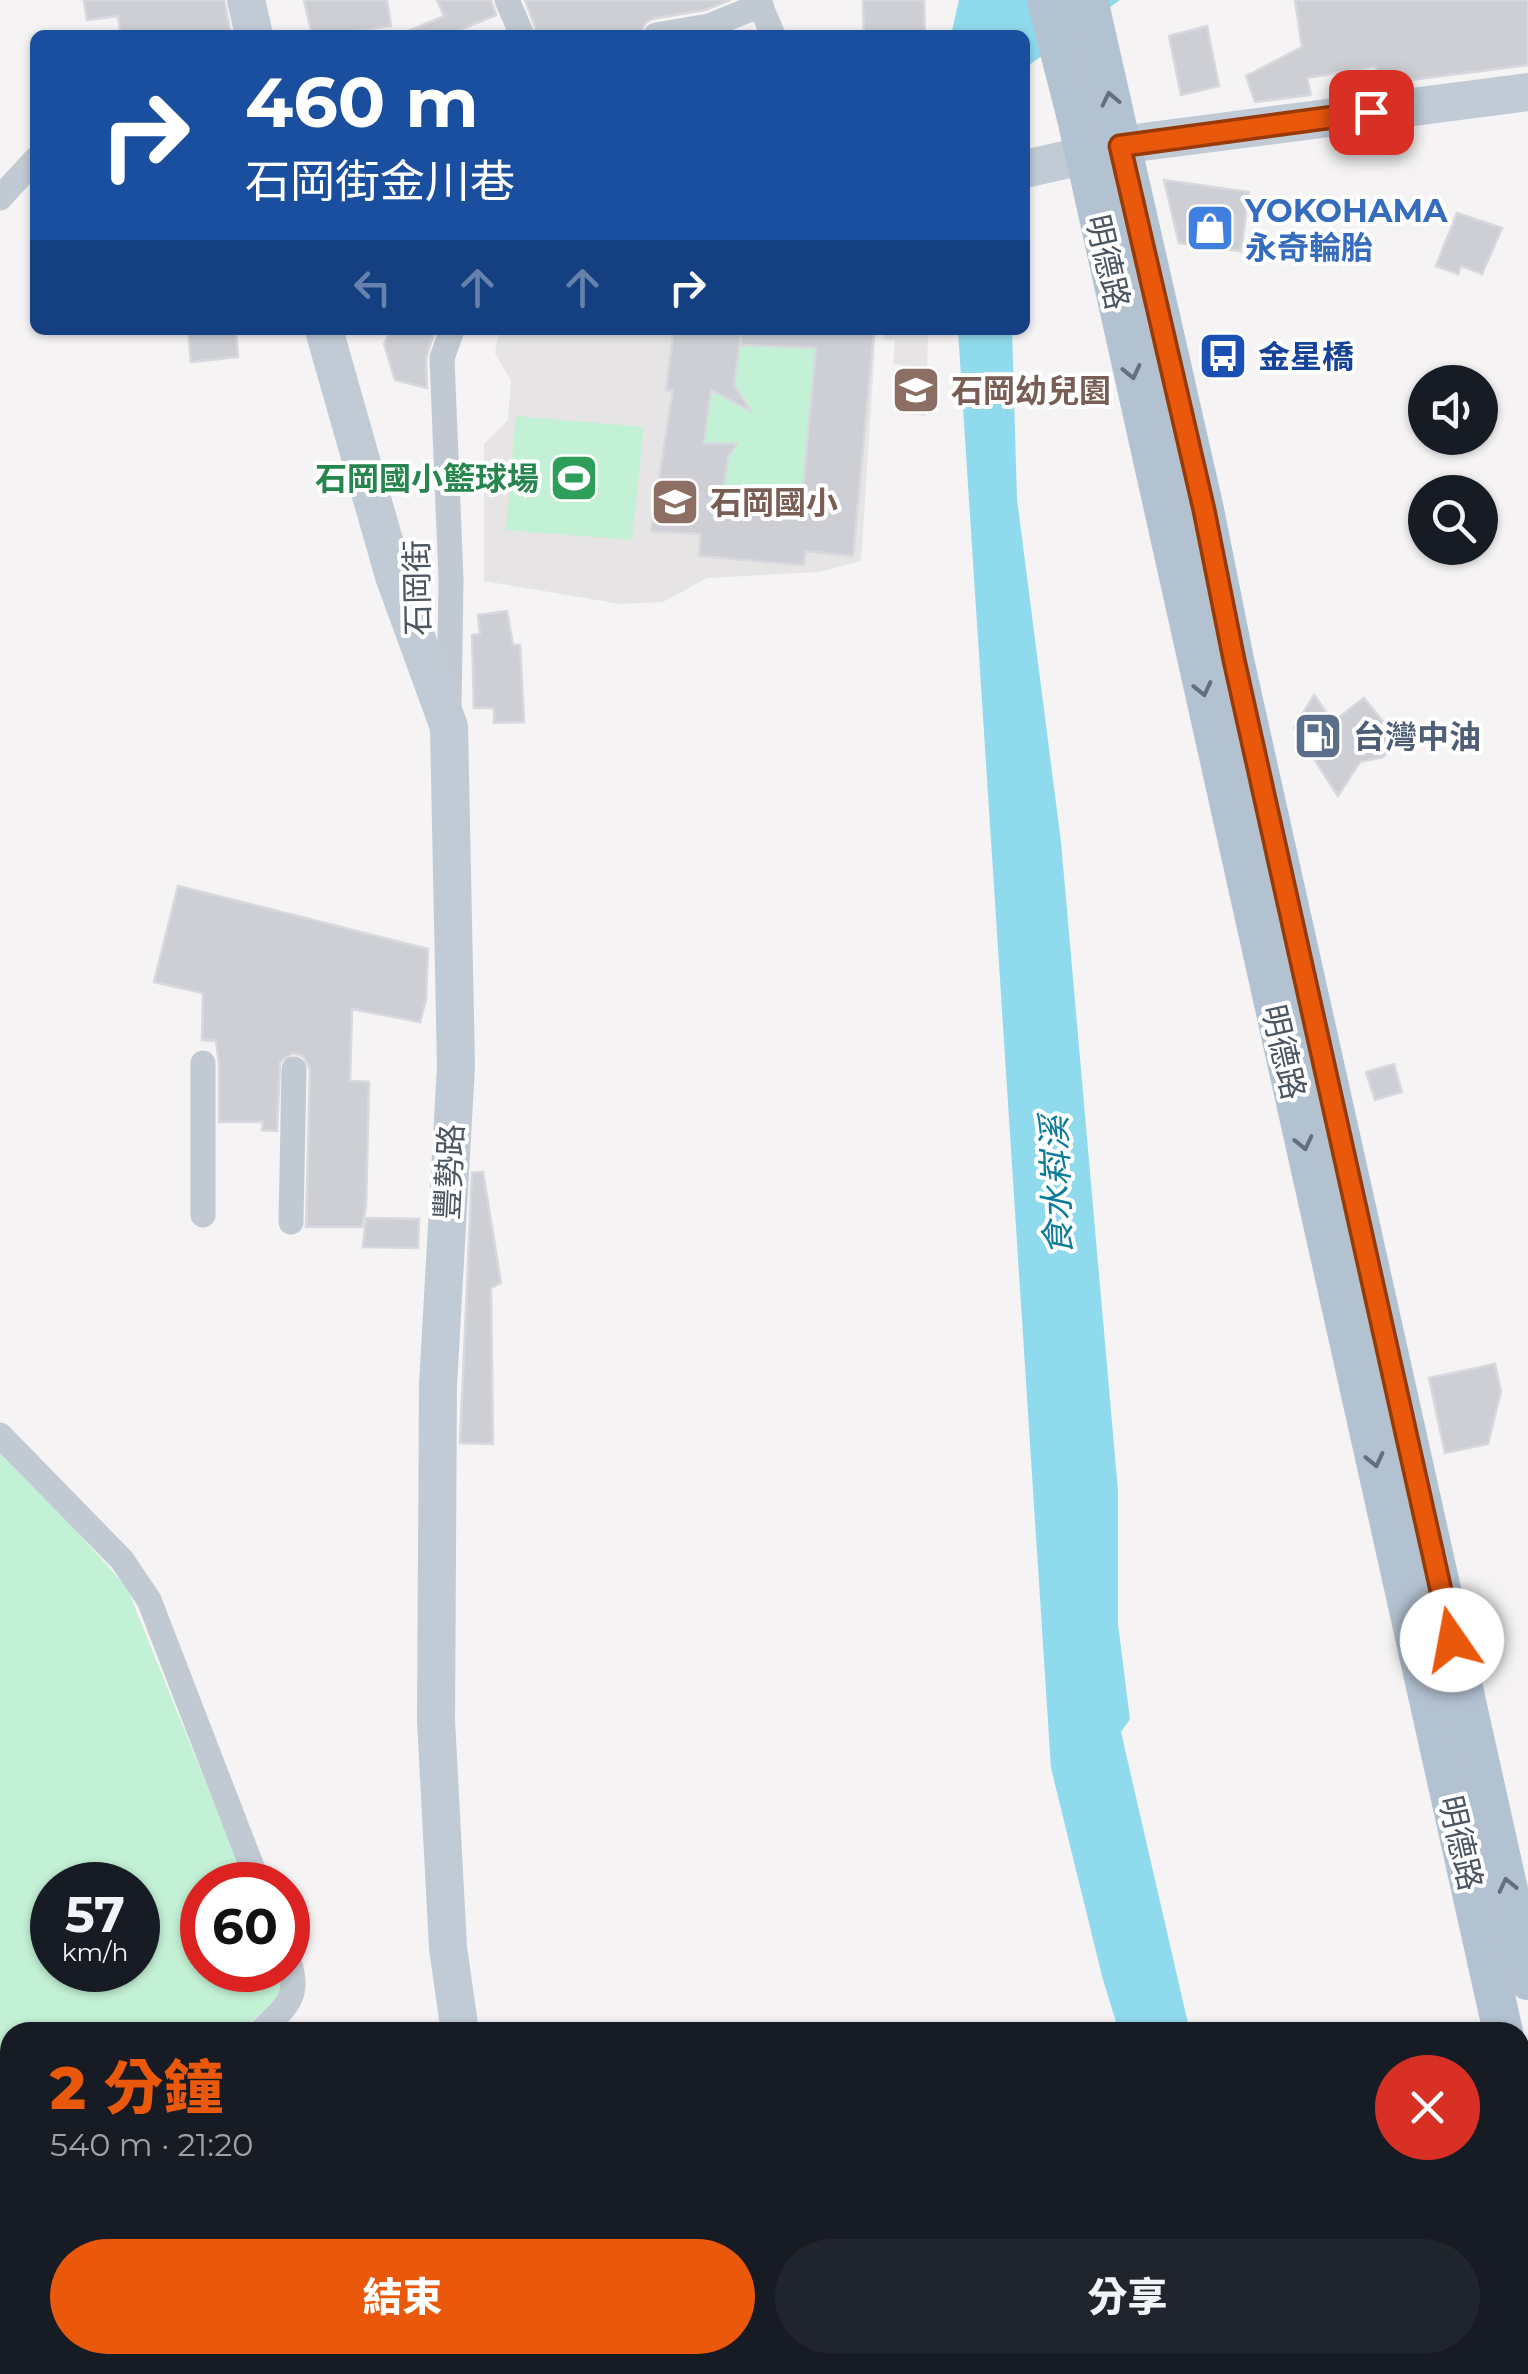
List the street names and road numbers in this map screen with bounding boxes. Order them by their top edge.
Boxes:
street label: 明德路 [1078,211,1138,313]
street label: 石岡街 [397,540,437,636]
street label: 明德路 [1254,1001,1314,1103]
street label: 豐勢路 [427,1123,471,1221]
street label: 明德路 [1431,1792,1491,1894]

